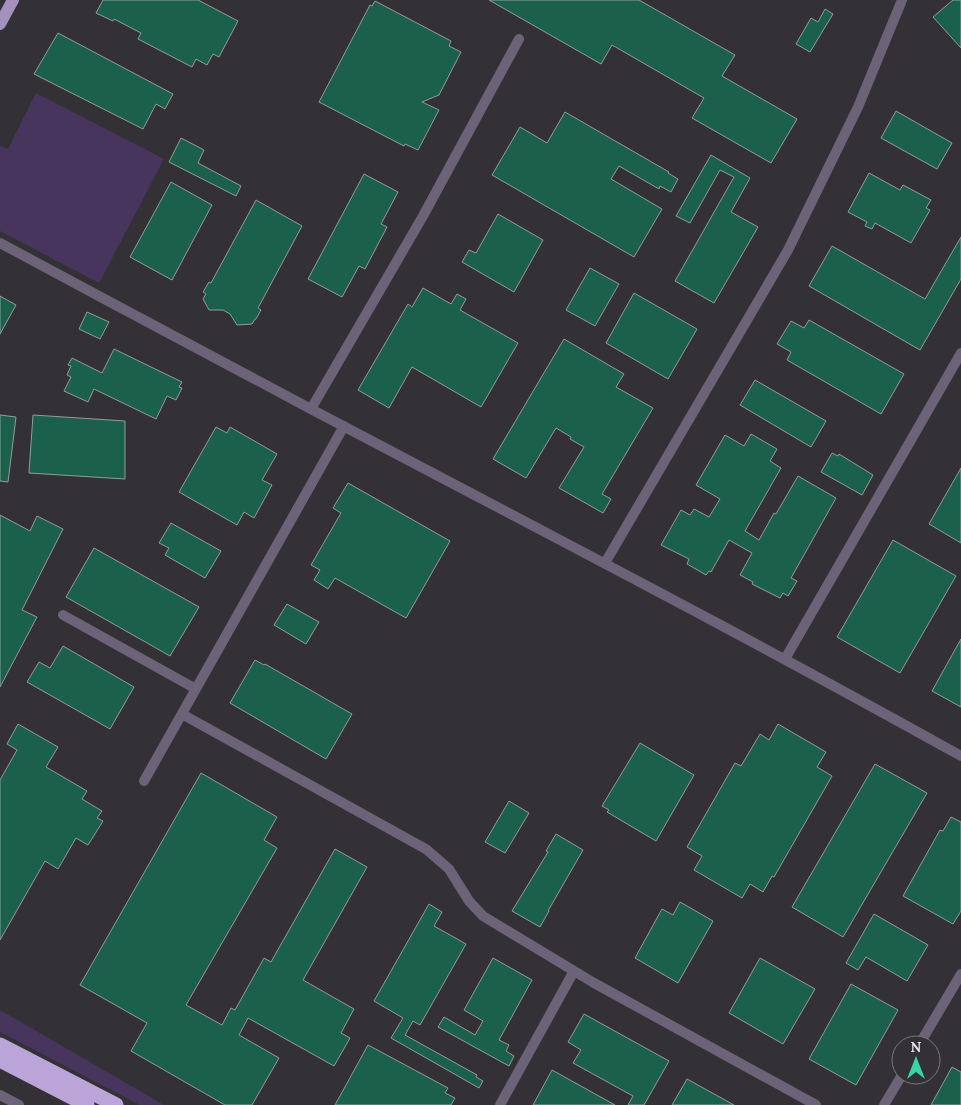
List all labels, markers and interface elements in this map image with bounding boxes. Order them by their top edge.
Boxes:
north arrow [891,1035,941,1085]
text: N [911,1038,922,1056]

